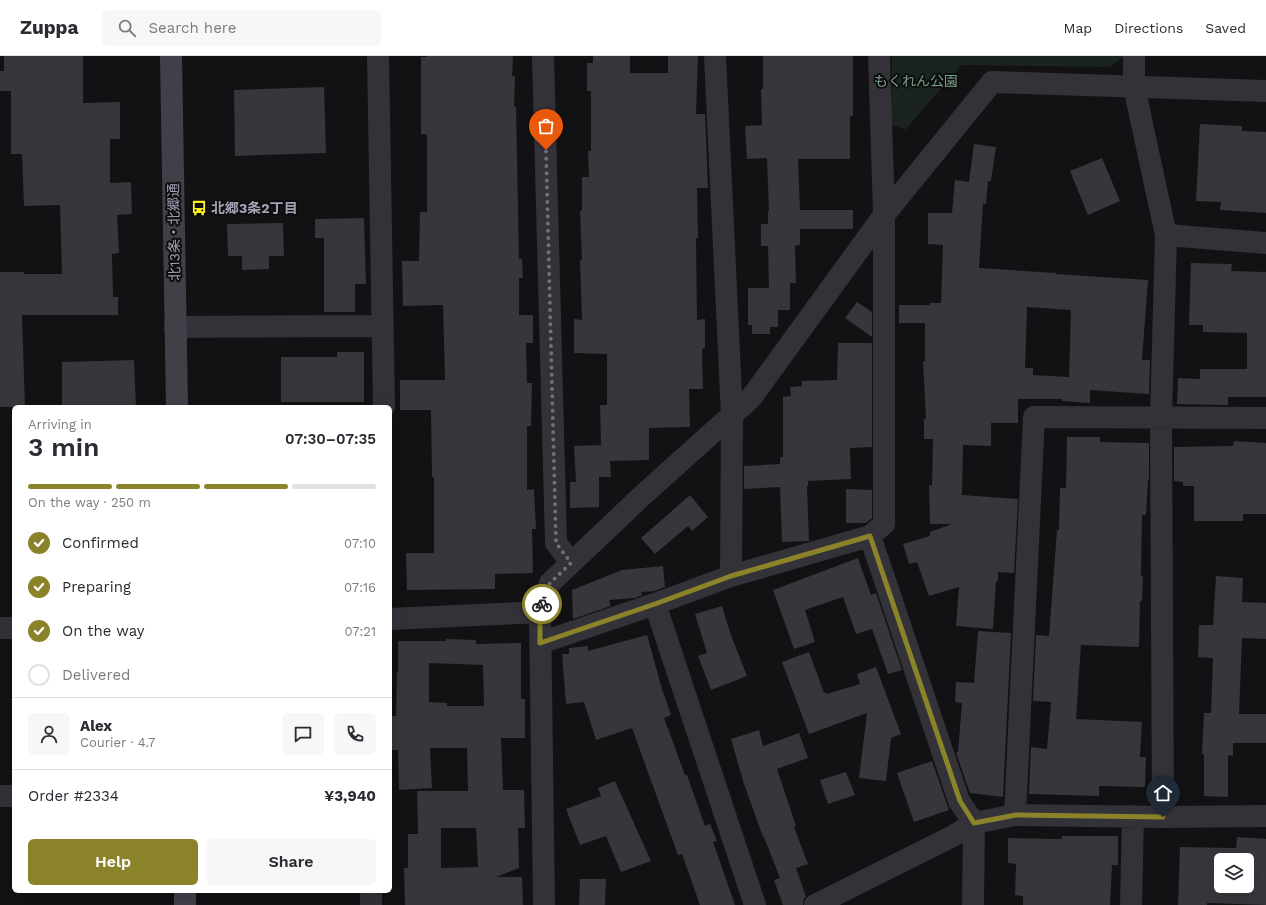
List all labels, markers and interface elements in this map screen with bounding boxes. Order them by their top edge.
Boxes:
search box [102,10,382,46]
text: Zuppa [20,16,78,39]
icon: search [116,17,138,39]
text: Search here [148,19,236,37]
text: Map [1064,20,1092,36]
text: Directions [1114,20,1183,36]
text: Saved [1205,20,1246,36]
park label: もくれん公園 [874,73,958,89]
pin [529,109,563,150]
icon: bag [535,115,557,137]
street label: 北13条・北郷通 [165,183,183,281]
bus stop icon: 北郷3条2丁目 [190,199,208,217]
place label: 北郷3条2丁目 [211,200,298,216]
text: Arriving in [28,417,92,432]
text: 07:30–07:35 [285,430,376,448]
text: 3 min [28,432,99,462]
text: On the way · 250 m [28,495,151,510]
icon: check [28,532,50,554]
text: Confirmed [62,534,139,552]
text: 07:10 [344,536,376,551]
icon: check [28,576,50,598]
text: Preparing [62,578,131,596]
text: 07:16 [344,580,376,595]
courier [522,584,562,624]
icon: bike [531,593,553,615]
icon: check [28,620,50,642]
text: On the way [62,622,144,640]
text: 07:21 [344,624,376,639]
text: Delivered [62,666,130,684]
button: person [28,713,70,755]
button: chat [282,713,324,755]
button: phone [334,713,376,755]
text: Alex [80,717,112,735]
text: Courier · 4.7 [80,735,155,750]
pin [1146,776,1180,817]
icon: home [1152,782,1174,804]
text: Order #2334 [28,787,119,805]
text: ¥3,940 [324,787,376,805]
button: Help [28,839,198,885]
button: Share [206,839,376,885]
map controls [1214,853,1254,893]
button: layers [1214,853,1254,893]

